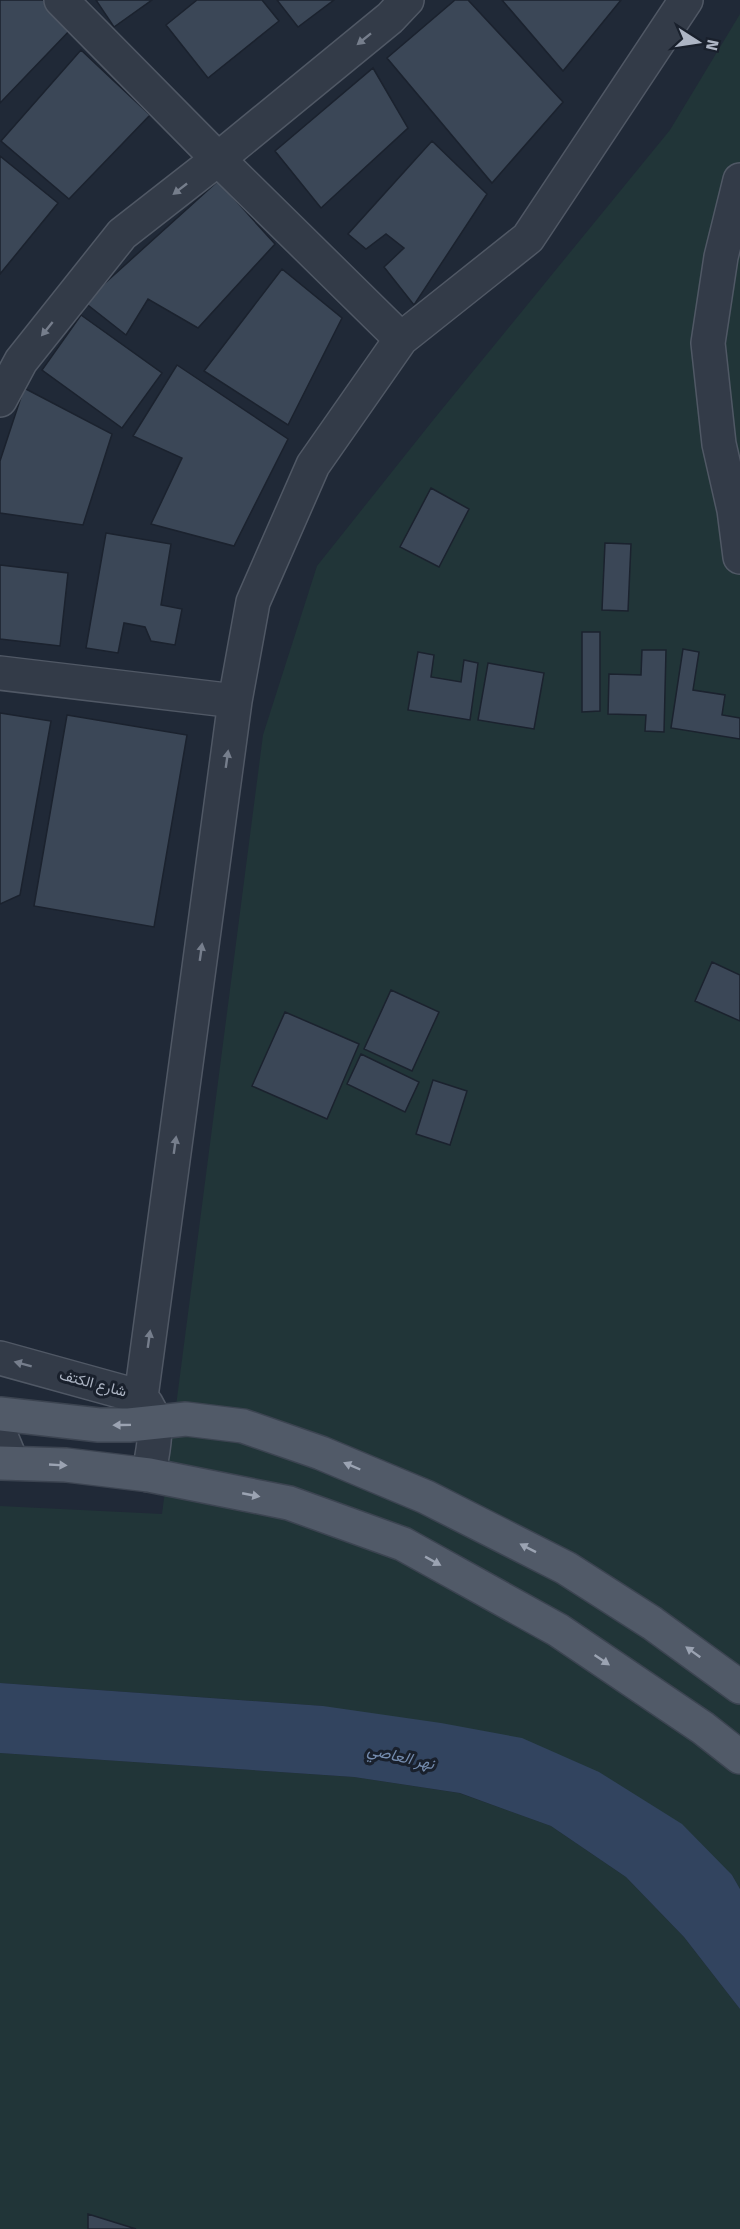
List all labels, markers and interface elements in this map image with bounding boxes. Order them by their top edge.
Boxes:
north arrow [668,12,728,72]
one-way arrow [357,32,372,45]
text: N [702,38,723,52]
one-way arrow [172,182,188,195]
one-way arrow [40,321,53,337]
one-way arrow [222,749,232,768]
one-way arrow [196,943,205,962]
one-way arrow [170,1136,179,1155]
one-way arrow [144,1329,153,1348]
one-way arrow [14,1359,32,1368]
street label: شارع الكتف [57,1365,129,1403]
one-way arrow [113,1420,132,1429]
one-way arrow [49,1460,68,1469]
one-way arrow [343,1461,360,1470]
one-way arrow [241,1491,260,1500]
one-way arrow [519,1544,537,1554]
one-way arrow [425,1556,442,1566]
one-way arrow [685,1647,700,1659]
one-way arrow [593,1654,610,1665]
water label: نهر العاصي [365,1740,438,1778]

